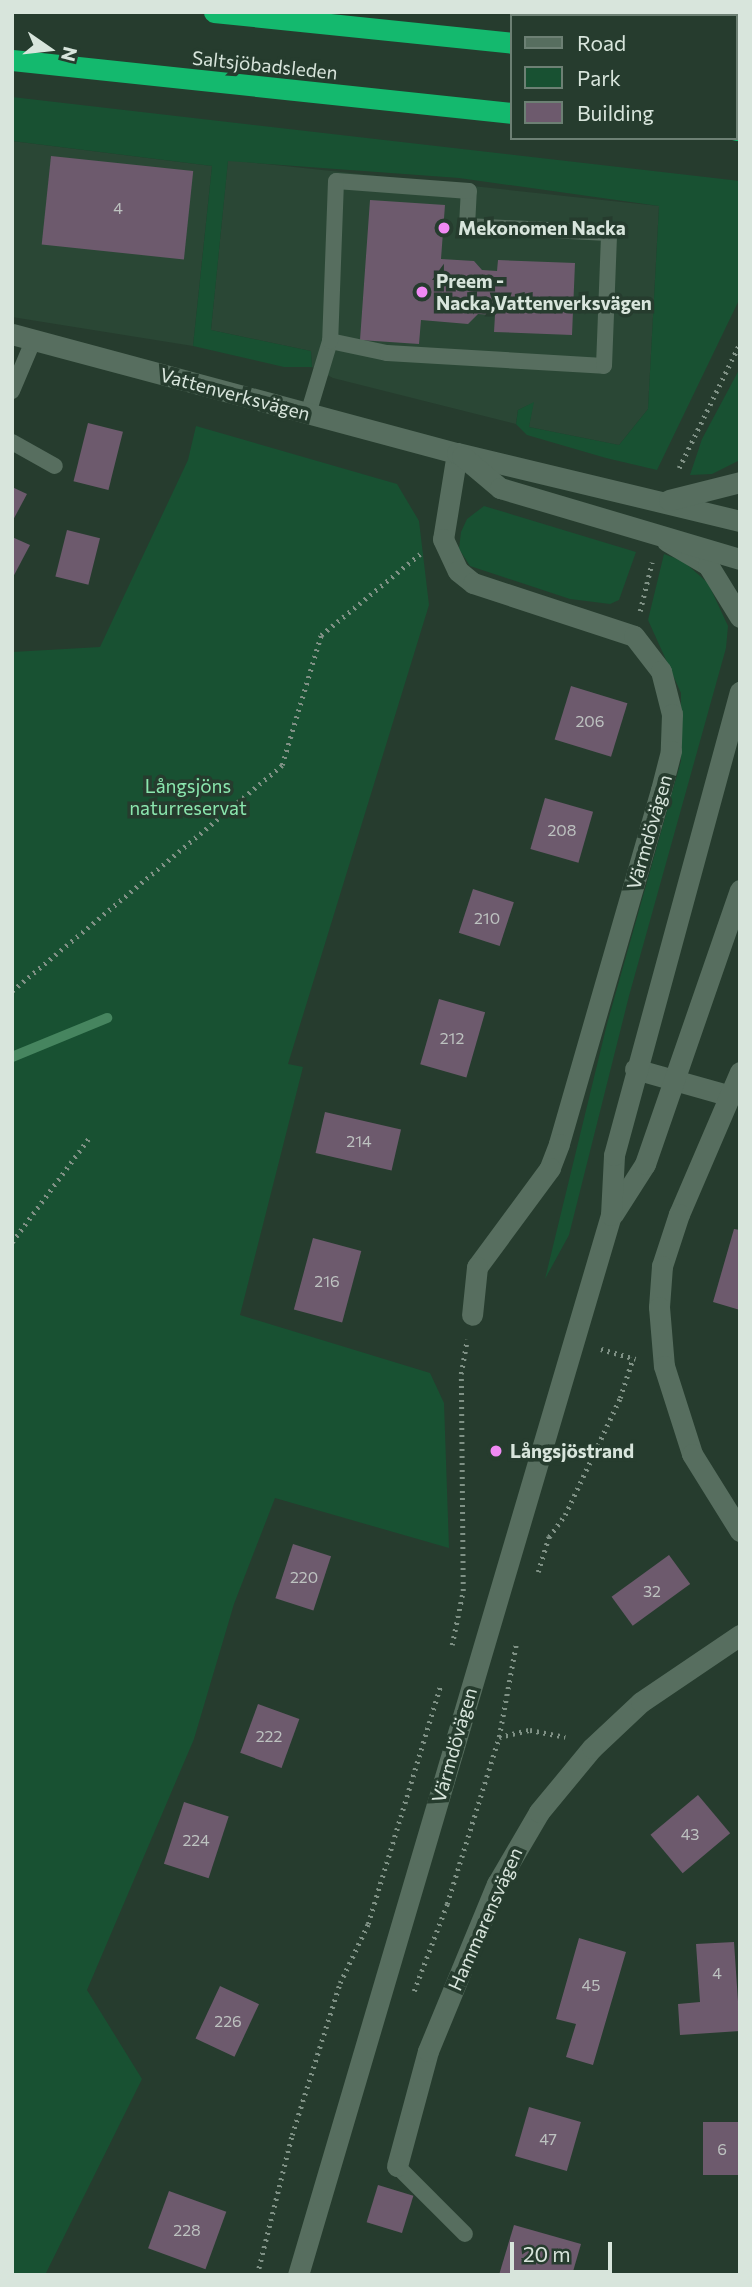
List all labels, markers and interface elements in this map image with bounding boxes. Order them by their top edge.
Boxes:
north arrow [14,14,84,84]
legend [510,14,738,140]
text: Road [577,30,626,55]
text: N [57,44,83,64]
street label: Saltsjöbadsleden [191,46,339,84]
text: Park [577,65,621,90]
text: Building [577,100,654,125]
house number: 4 [113,198,123,218]
place label: Mekonomen Nacka [458,217,626,239]
marker: Mekonomen Nacka [436,220,452,236]
place label: Preem - Nacka,Vattenverksvägen [436,270,652,314]
marker: Preem - Nacka,Vattenverksvägen [414,284,430,300]
street label: Vattenverksvägen [158,363,312,425]
house number: 206 [576,711,604,731]
street label: Värmdövägen [622,772,676,892]
park label: Långsjöns naturreservat [129,775,247,819]
house number: 208 [548,820,576,840]
house number: 210 [474,908,500,928]
house number: 212 [440,1028,464,1048]
house number: 214 [346,1131,372,1151]
house number: 216 [314,1271,340,1291]
place label: Långsjöstrand [510,1440,634,1462]
marker: Långsjöstrand [488,1443,504,1459]
house number: 220 [290,1567,318,1587]
house number: 32 [643,1581,661,1601]
street label: Värmdövägen [427,1685,481,1805]
house number: 222 [256,1726,282,1746]
house number: 43 [681,1824,699,1844]
house number: 224 [182,1830,210,1850]
street label: Hammarensvägen [443,1844,527,1994]
house number: 4 [712,1963,722,1983]
house number: 45 [582,1975,600,1995]
house number: 226 [214,2011,242,2031]
house number: 47 [539,2129,557,2149]
house number: 6 [717,2139,727,2159]
house number: 228 [173,2220,201,2240]
scale bar [514,2228,616,2272]
text: 20 m [523,2241,571,2266]

